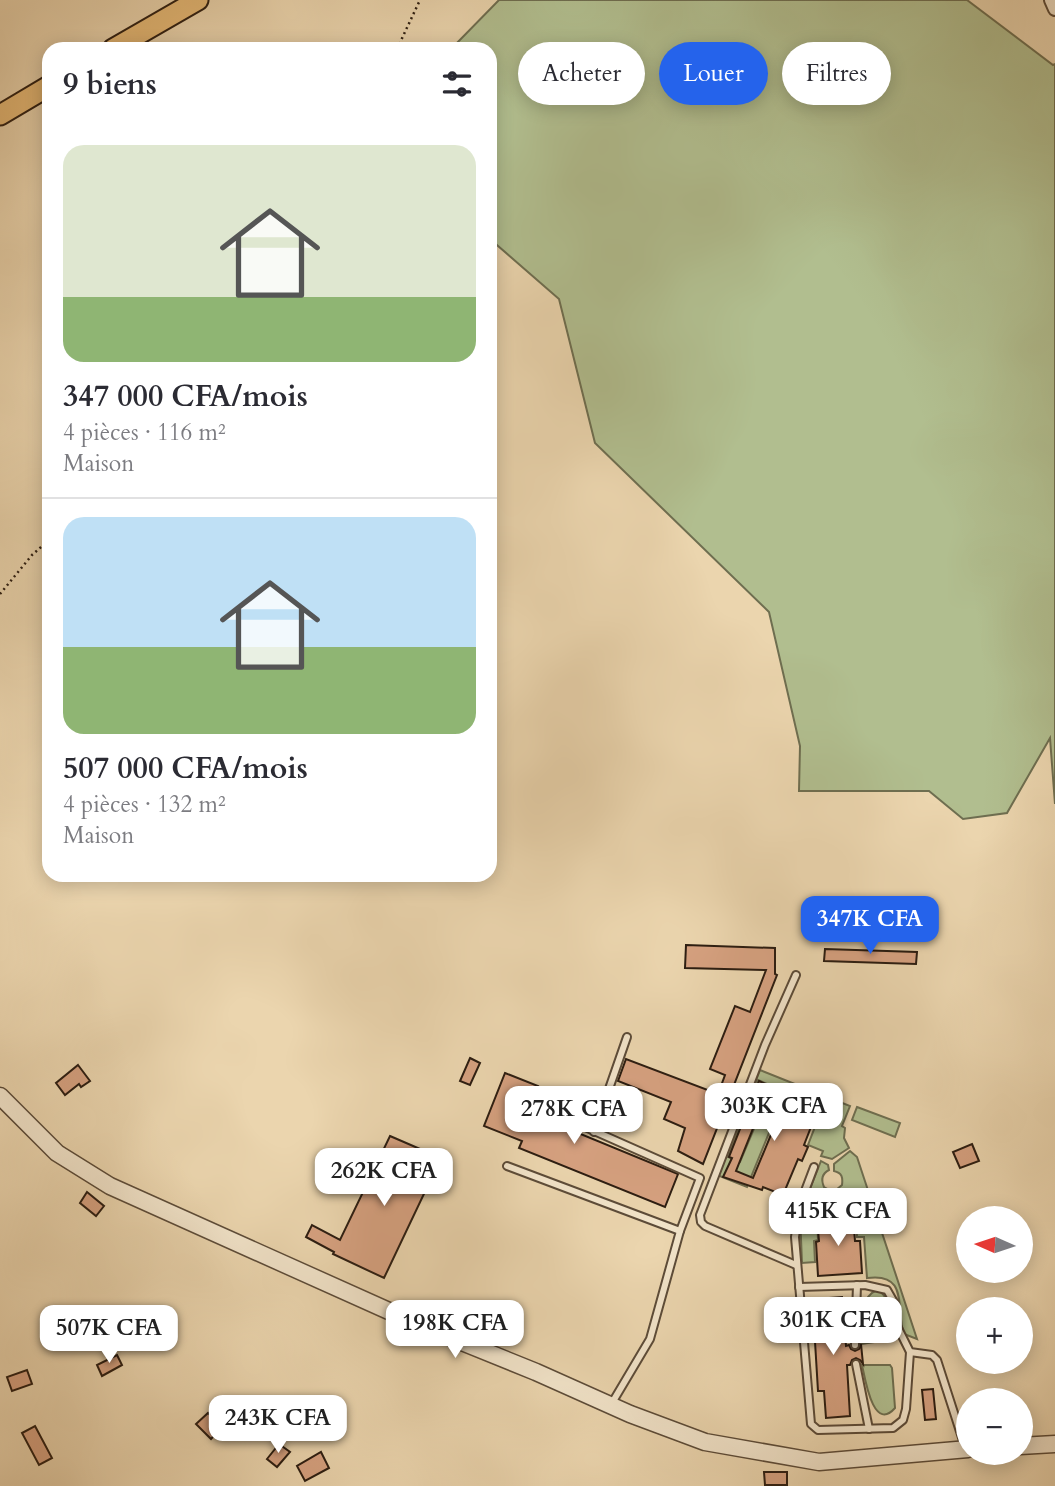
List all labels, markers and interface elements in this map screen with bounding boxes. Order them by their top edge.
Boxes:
chip: Acheter [518,42,645,105]
chip: Louer [659,42,768,105]
chip: Filtres [782,42,891,105]
text: 9 biens [63,64,157,105]
icon: filters [438,65,476,103]
icon: home [207,190,333,316]
text: 347 000 CFA/mois [63,376,308,417]
text: 4 pièces · 116 m² [63,417,226,448]
text: Maison [63,448,134,479]
icon: home [207,562,333,688]
text: 507 000 CFA/mois [63,748,308,789]
text: 4 pièces · 132 m² [63,789,226,820]
text: Maison [63,820,134,851]
pin: 347K CFA [798,897,942,956]
text: 347K CFA [817,903,923,934]
pin: 303K CFA [702,1084,846,1143]
pin: 278K CFA [502,1086,646,1146]
text: 303K CFA [721,1090,827,1121]
text: 278K CFA [521,1093,627,1124]
pin: 262K CFA [312,1148,456,1208]
text: 262K CFA [331,1155,437,1186]
pin: 415K CFA [766,1188,910,1248]
text: 415K CFA [785,1195,891,1226]
north arrow [956,1206,1032,1283]
map controls [956,1206,1033,1465]
button: + [956,1297,1033,1374]
pin: 301K CFA [761,1298,905,1357]
pin: 198K CFA [383,1300,527,1360]
text: 301K CFA [780,1304,886,1335]
pin: 507K CFA [37,1306,181,1365]
text: 198K CFA [402,1307,508,1338]
text: 507K CFA [56,1312,162,1343]
button: − [956,1388,1033,1465]
pin: 243K CFA [206,1396,350,1455]
text: 243K CFA [225,1402,331,1433]

